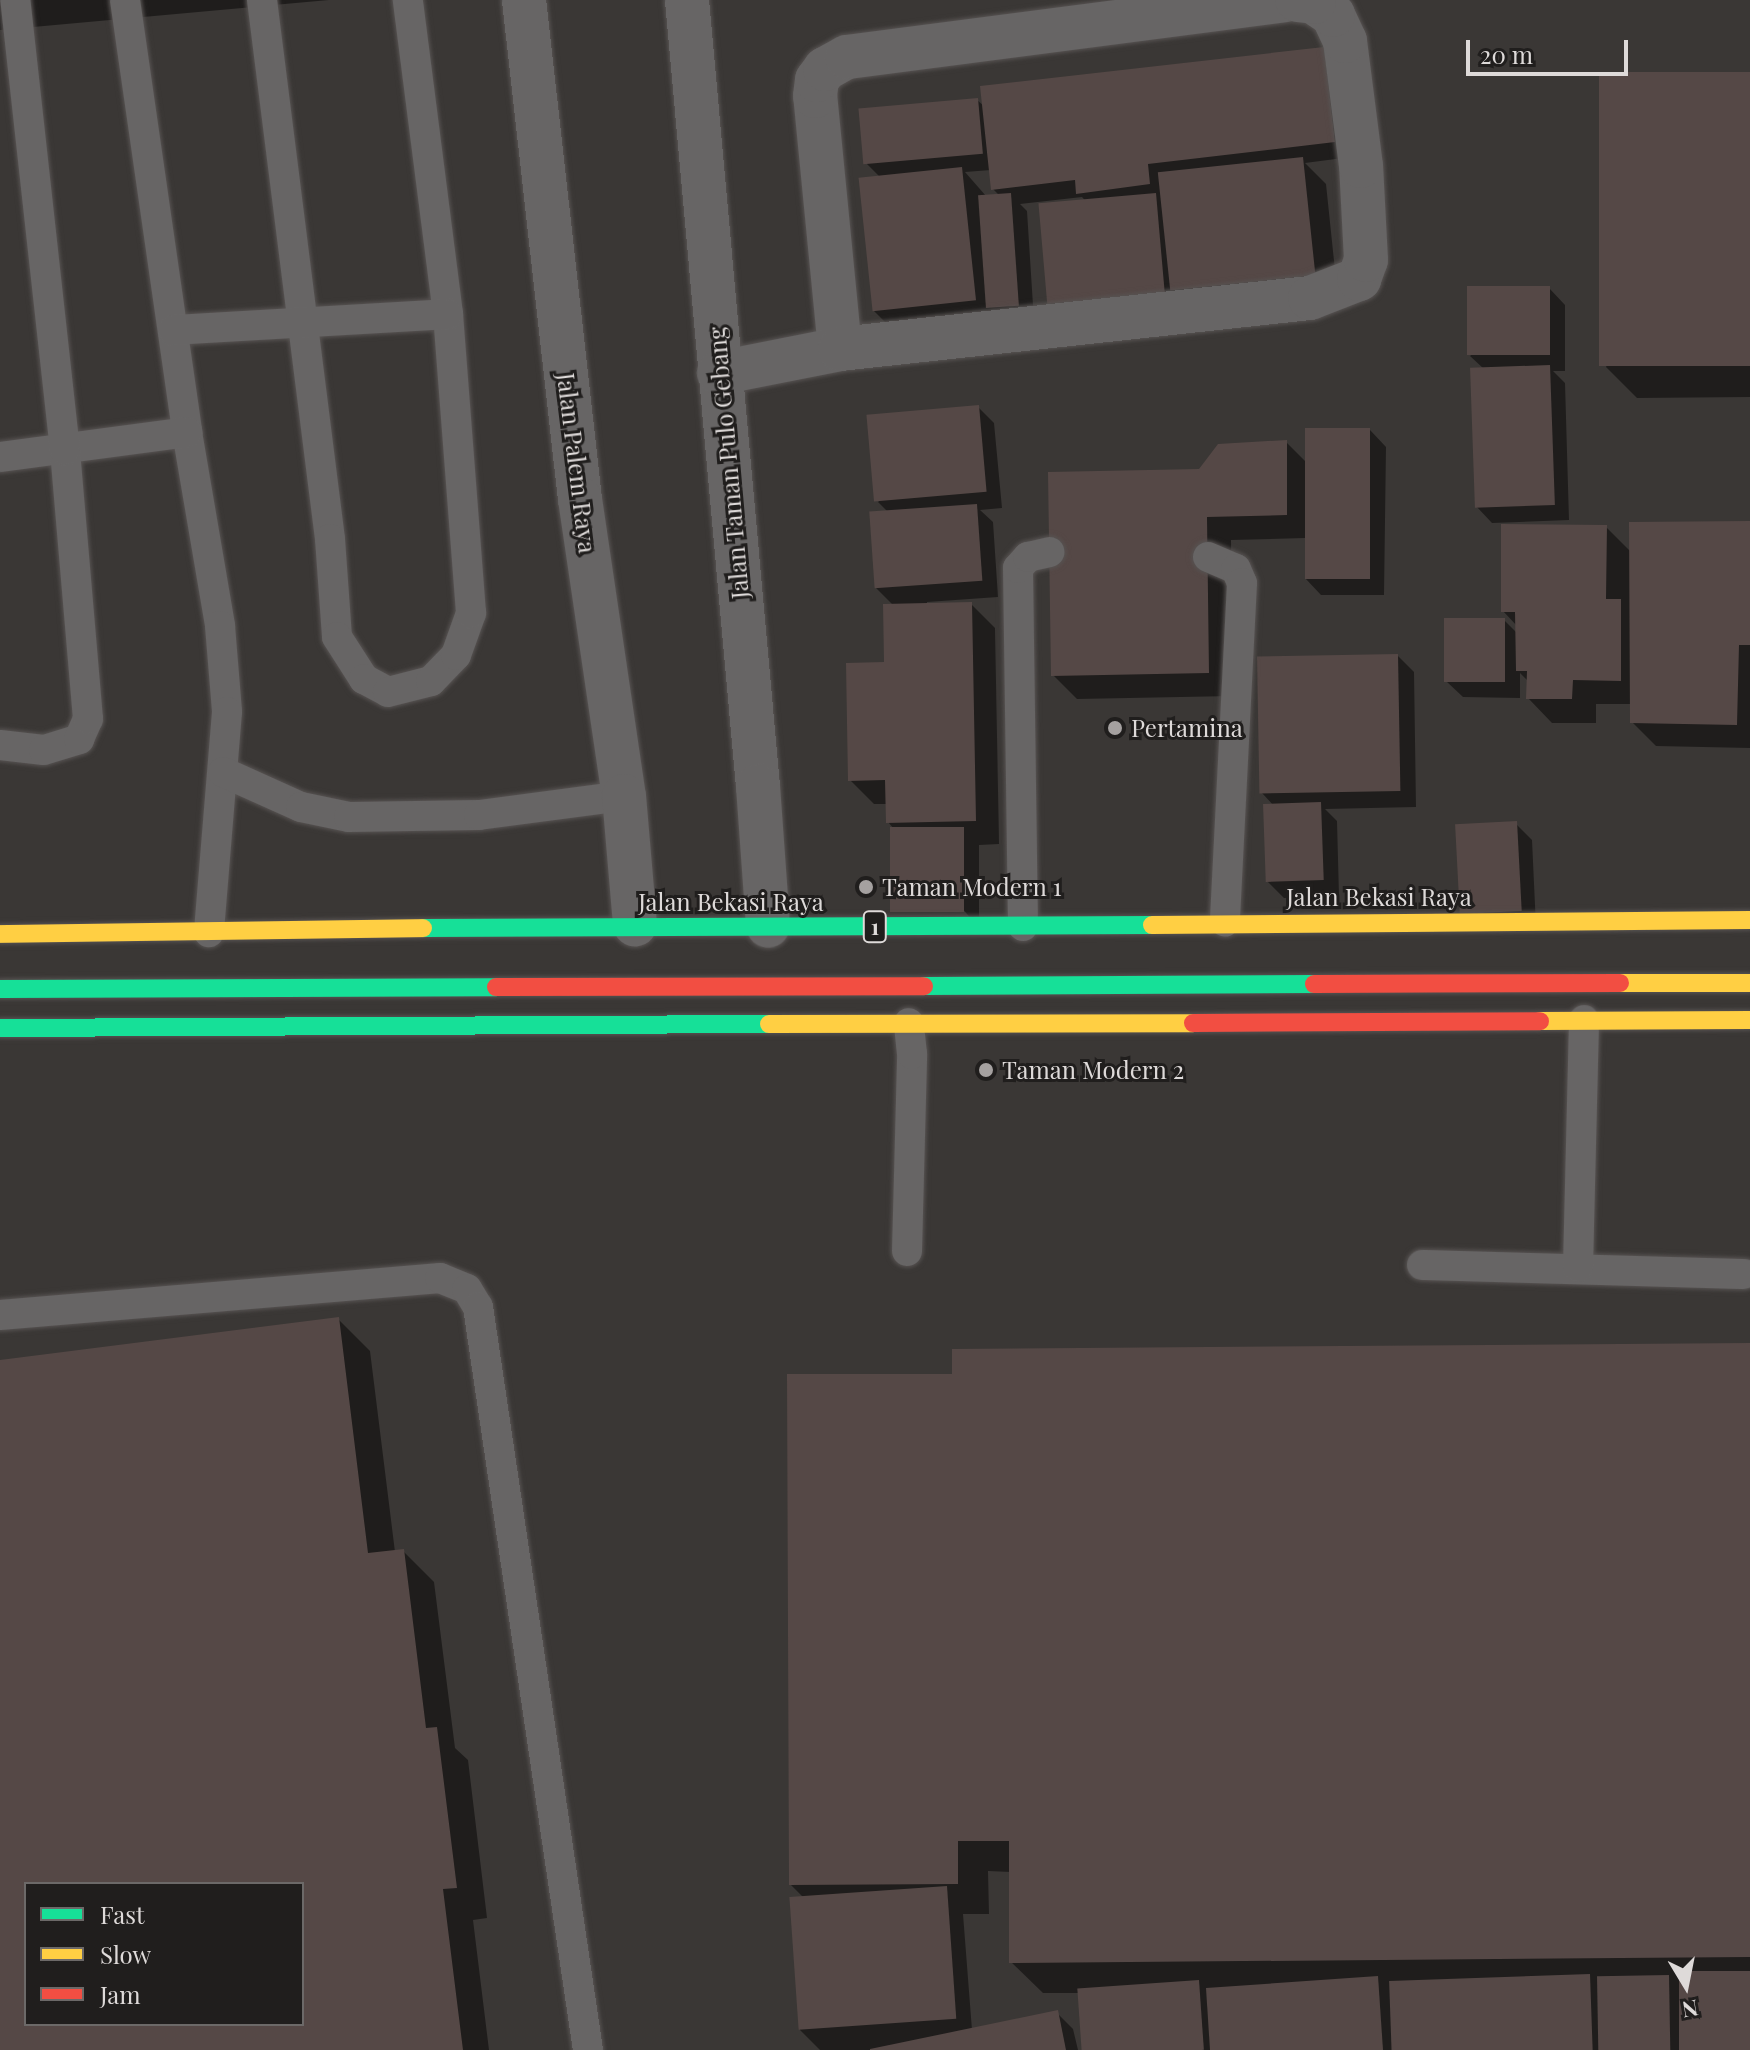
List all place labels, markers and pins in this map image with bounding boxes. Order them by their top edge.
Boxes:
place label: Pertamina [1131,714,1243,742]
marker: Pertamina [1106,719,1124,737]
place label: Taman Modern 1 [882,873,1062,901]
marker: Taman Modern 1 [857,878,875,896]
place label: Taman Modern 2 [1002,1056,1184,1084]
marker: Taman Modern 2 [977,1061,995,1079]

